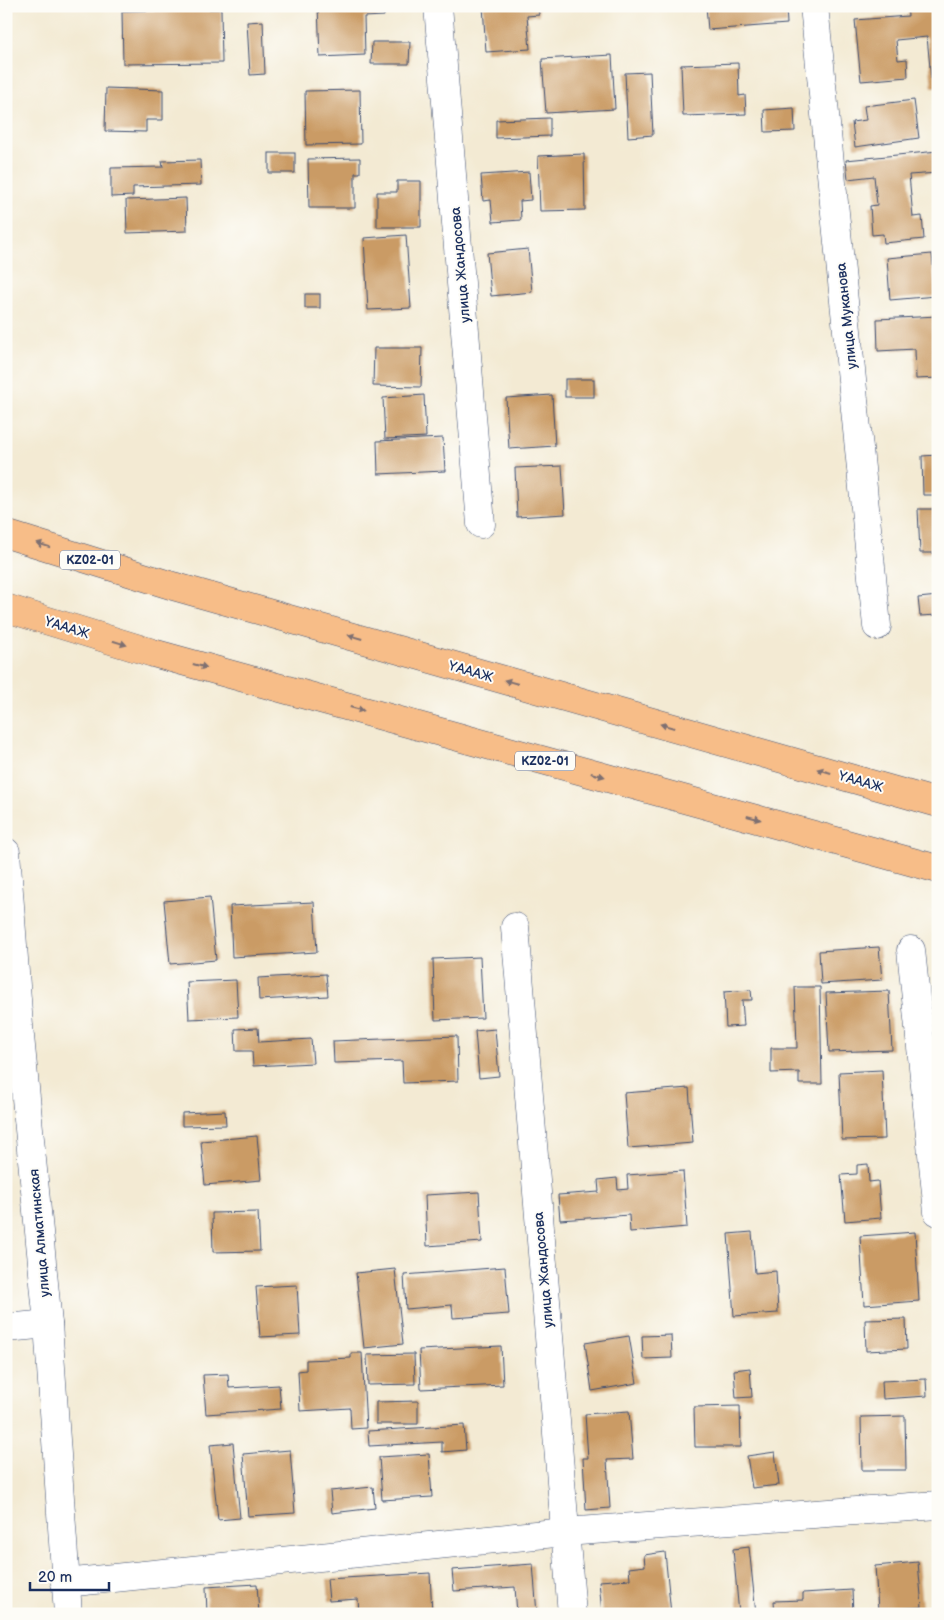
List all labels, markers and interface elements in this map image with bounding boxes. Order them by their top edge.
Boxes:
street label: улица Жандосова [447,205,474,324]
street label: улица Муканова [832,261,861,370]
one-way arrow [35,541,50,549]
road number: KZ02-01 [60,550,120,570]
street label: ҮАААЖ [42,613,92,643]
one-way arrow [347,633,362,641]
one-way arrow [112,639,127,647]
street label: ҮАААЖ [447,657,496,686]
one-way arrow [193,662,208,670]
one-way arrow [503,677,518,685]
one-way arrow [349,705,364,713]
one-way arrow [660,722,675,730]
road number: KZ02-01 [515,751,575,770]
one-way arrow [816,766,831,774]
street label: ҮАААЖ [837,767,886,796]
one-way arrow [590,772,605,780]
one-way arrow [747,815,762,823]
street label: улица Алматинская [25,1168,54,1298]
street label: улица Жандосова [530,1210,557,1329]
scale bar [30,1560,109,1592]
text: 20 m [38,1568,72,1587]

